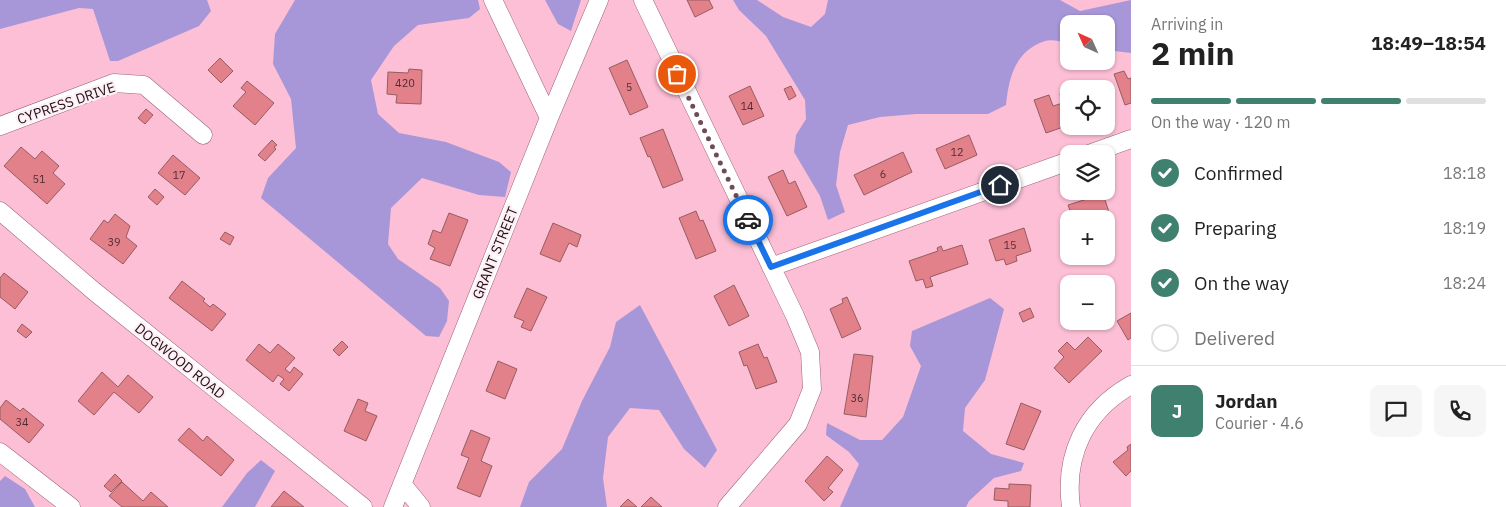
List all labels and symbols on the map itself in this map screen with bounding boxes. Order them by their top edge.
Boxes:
north arrow [1060,15,1115,70]
pin [656,53,698,95]
house number: 420 [395,76,415,90]
street label: CYPRESS DRIVE [15,78,117,128]
house number: 5 [626,80,632,94]
house number: 14 [740,99,754,113]
house number: 12 [950,145,964,159]
pin [979,164,1021,206]
house number: 6 [880,167,886,181]
house number: 17 [172,168,186,182]
house number: 51 [32,172,46,186]
courier [723,195,773,245]
street label: GRANT STREET [468,204,522,302]
house number: 39 [107,235,121,249]
house number: 15 [1003,238,1017,252]
street label: DOGWOOD ROAD [131,319,229,403]
house number: 36 [850,391,864,405]
house number: 34 [15,415,29,429]

